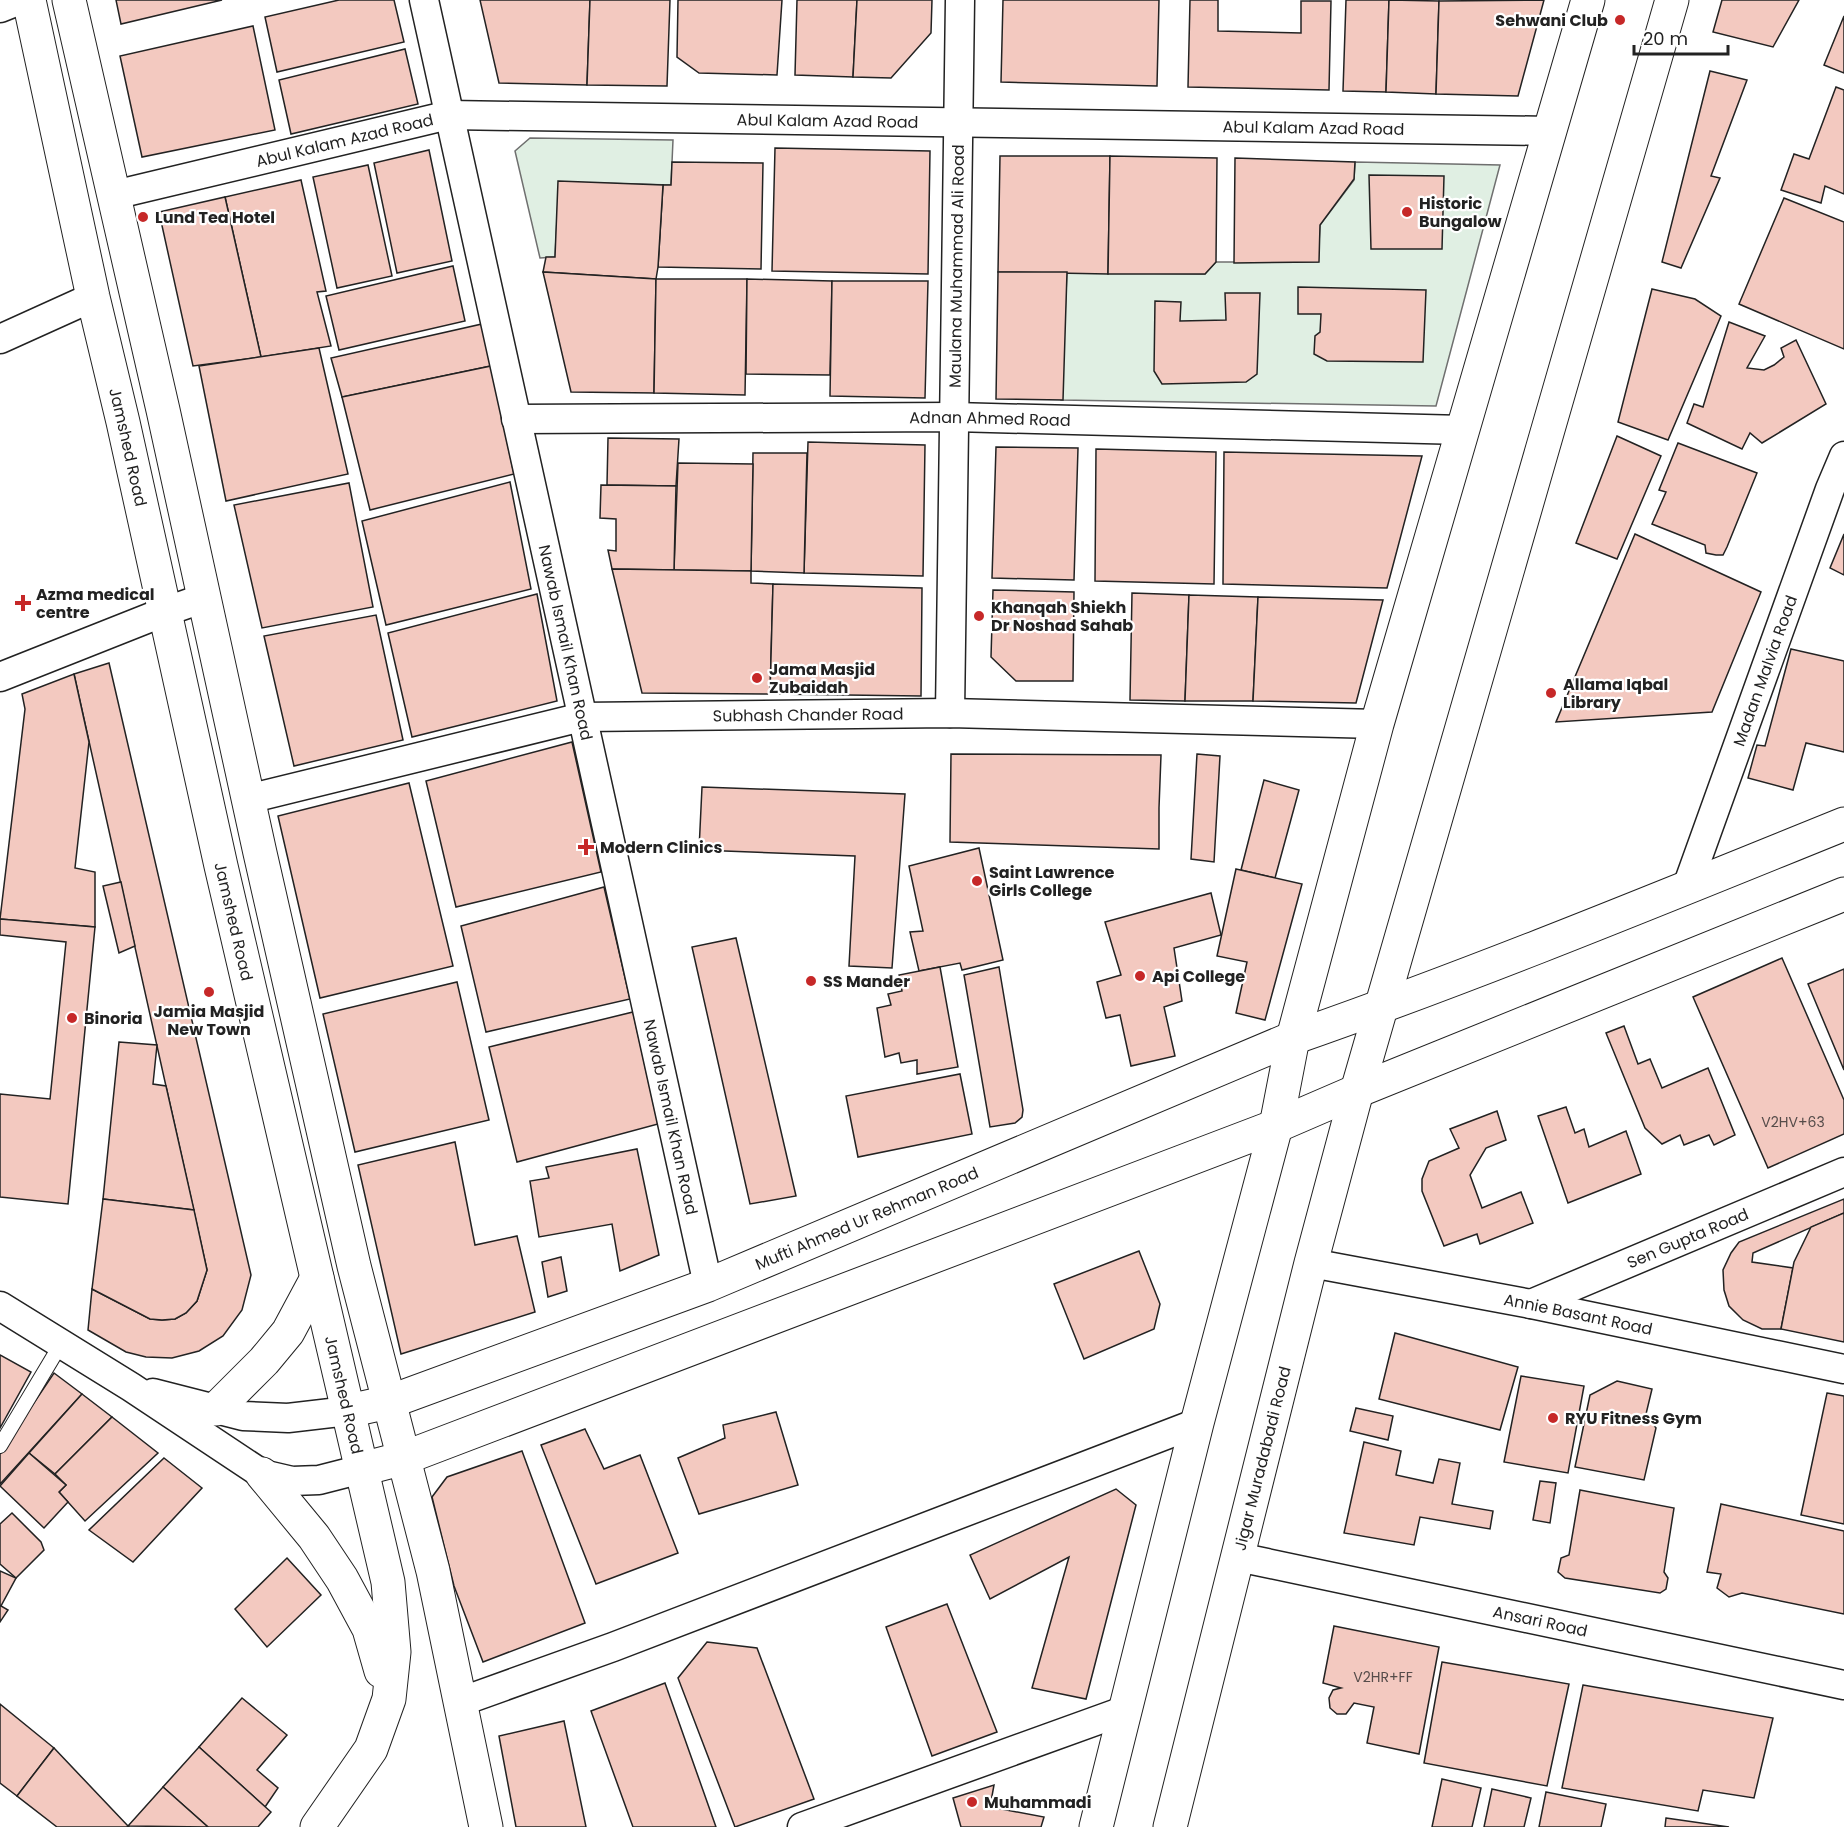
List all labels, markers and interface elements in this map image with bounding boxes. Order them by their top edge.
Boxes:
place label: Sehwani Club [1495,9,1608,32]
marker: Sehwani Club [1613,13,1627,27]
scale bar [1634,18,1728,56]
text: 20 m [1643,26,1688,51]
street label: Abul Kalam Azad Road [253,108,436,172]
street label: Abul Kalam Azad Road [737,108,919,133]
street label: Abul Kalam Azad Road [1222,115,1404,140]
street label: Maulana Muhammad Ali Road [943,144,969,388]
place label: Historic Bungalow [1419,192,1502,233]
marker: Historic Bungalow [1400,205,1414,219]
place label: Lund Tea Hotel [155,206,275,229]
marker: Lund Tea Hotel [136,210,150,224]
street label: Jamshed Road [104,385,153,509]
street label: Adnan Ahmed Road [909,405,1071,431]
street label: Nawab Ismail Khan Road [533,542,599,742]
place label: Azma medical centre [36,583,155,624]
street label: Madan Malvia Road [1727,592,1802,749]
marker: Azma medical centre [14,594,32,612]
place label: Khanqah Shiekh Dr Noshad Sahab [991,596,1133,637]
marker: Khanqah Shiekh Dr Noshad Sahab [972,609,986,623]
place label: Jama Masjid Zubaidah [769,658,875,699]
marker: Jama Masjid Zubaidah [750,671,764,685]
place label: Allama Iqbal Library [1563,673,1668,714]
marker: Allama Iqbal Library [1544,686,1558,700]
street label: Subhash Chander Road [713,702,904,727]
place label: Modern Clinics [600,836,722,859]
marker: Modern Clinics [577,838,595,856]
street label: Jamshed Road [209,860,259,983]
place label: Saint Lawrence Girls College [989,861,1115,902]
marker: Saint Lawrence Girls College [970,874,984,888]
place label: Api College [1152,965,1245,988]
marker: Api College [1133,969,1147,983]
place label: SS Mander [823,970,910,993]
marker: SS Mander [804,974,818,988]
marker: Jamia Masjid New Town [202,985,216,999]
place label: Jamia Masjid New Town [154,1000,264,1041]
place label: Binoria [84,1007,143,1030]
marker: Binoria [65,1011,79,1025]
street label: Nawab Ismail Khan Road [638,1017,704,1217]
house number: V2HV+63 [1761,1112,1825,1132]
street label: Mufti Ahmed Ur Rehman Road [751,1161,982,1275]
street label: Sen Gupta Road [1623,1202,1752,1274]
street label: Annie Basant Road [1502,1288,1655,1340]
street label: Jamshed Road [319,1333,369,1456]
street label: Jigar Muradabadi Road [1228,1364,1296,1553]
place label: RYU Fitness Gym [1565,1407,1702,1430]
marker: RYU Fitness Gym [1546,1411,1560,1425]
street label: Ansari Road [1491,1600,1590,1642]
house number: V2HR+FF [1353,1667,1413,1687]
place label: Muhammadi [984,1791,1091,1814]
marker: Muhammadi [965,1795,979,1809]

